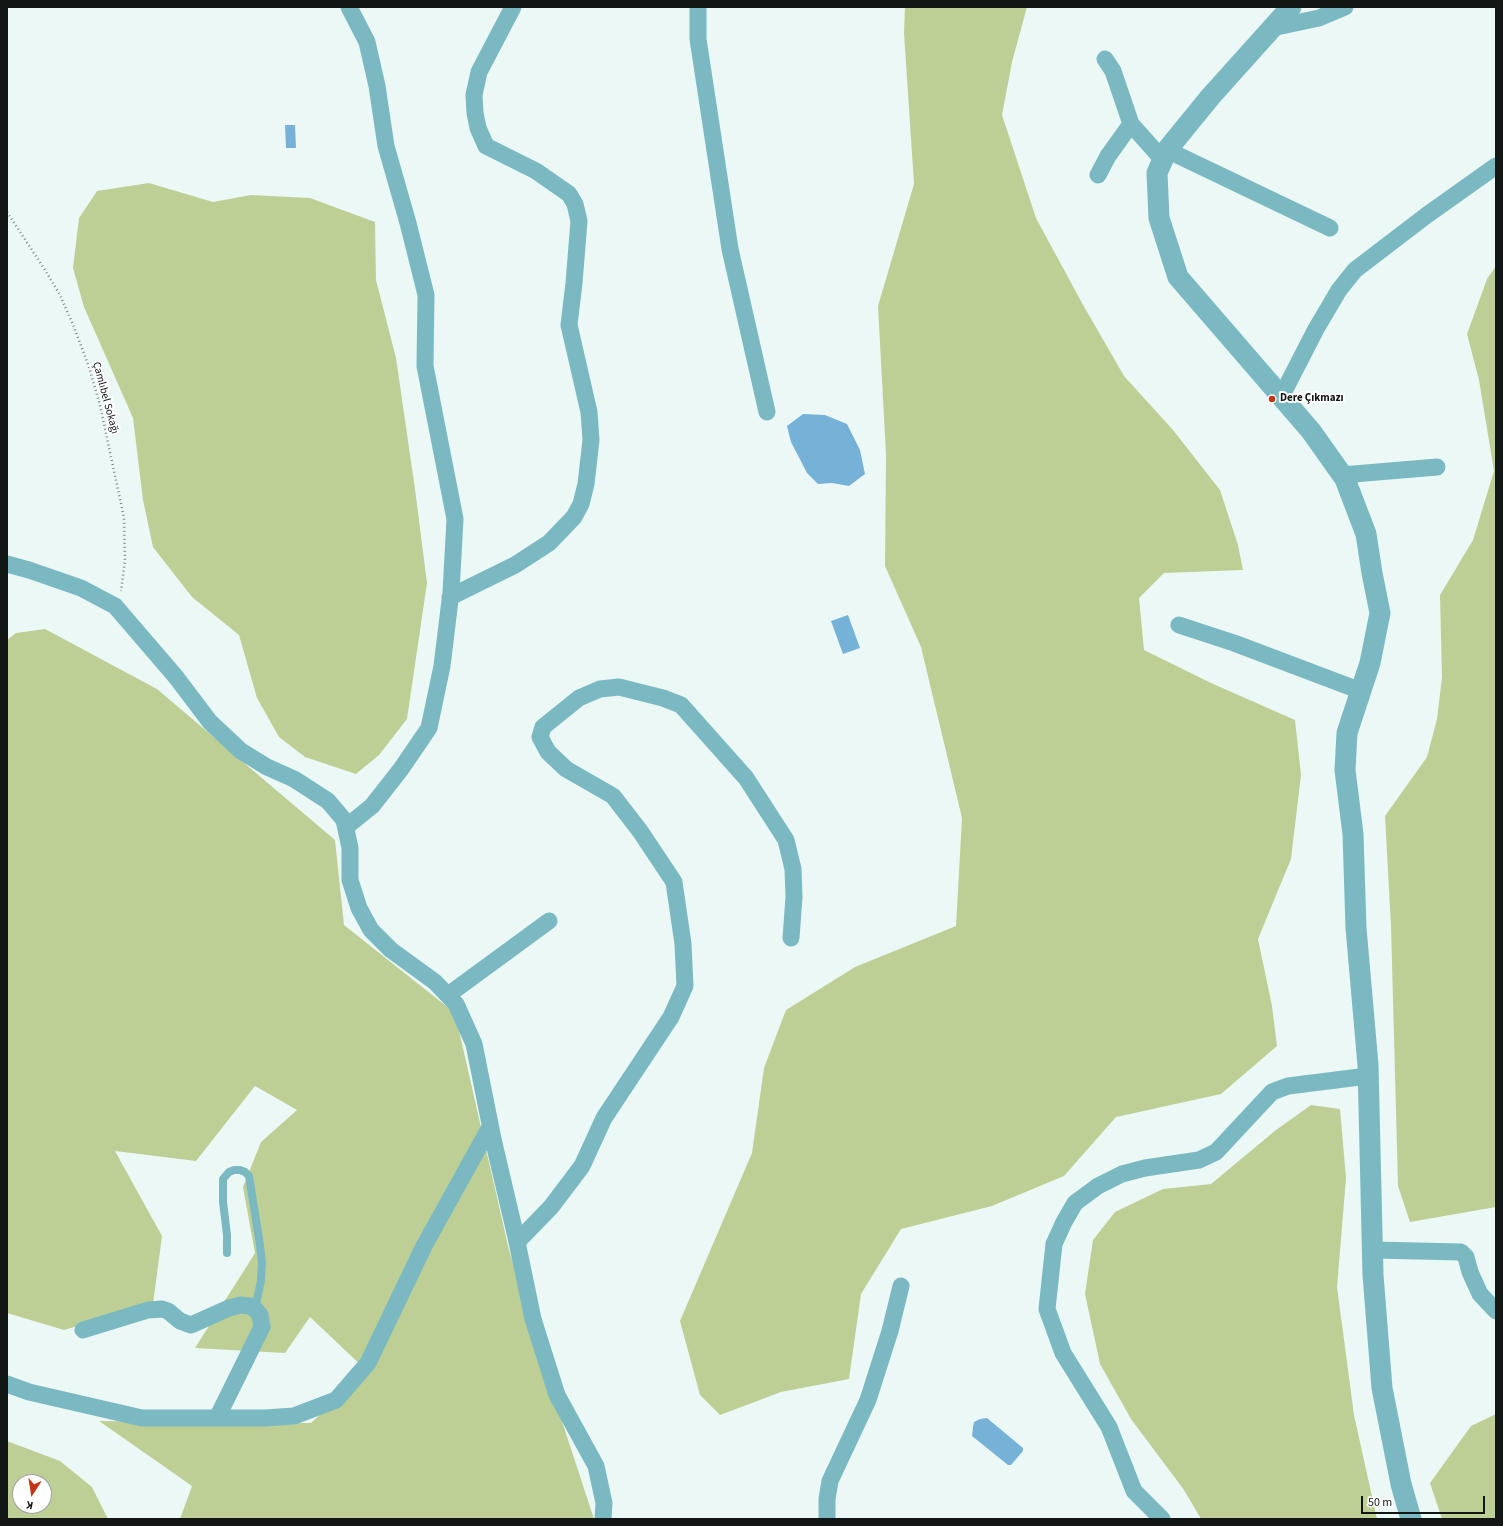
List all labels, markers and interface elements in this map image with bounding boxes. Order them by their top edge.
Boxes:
street label: Çamlıbel Sokağı [89,361,121,435]
place label: Dere Çıkmazı [1280,392,1344,406]
marker: Dere Çıkmazı [1267,394,1277,404]
north arrow [12,1474,52,1514]
scale bar [1363,1488,1487,1514]
text: 50 m [1368,1494,1392,1511]
text: K [25,1497,34,1513]

